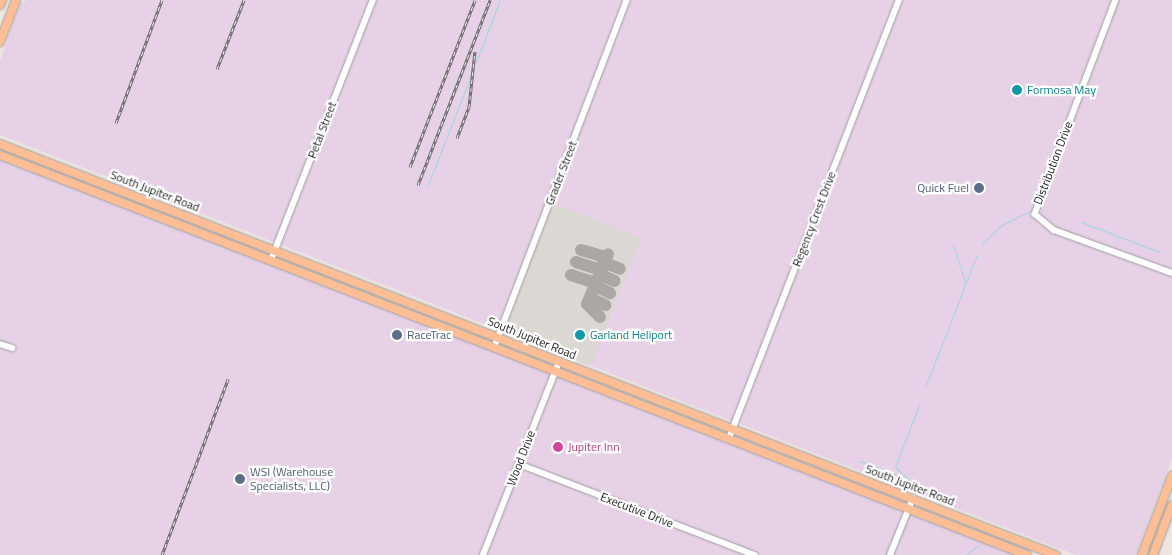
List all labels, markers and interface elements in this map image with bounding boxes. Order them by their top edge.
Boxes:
place label: Formosa May [1027,83,1096,97]
marker: Formosa May [1011,84,1023,96]
street label: Petal Street [305,100,339,160]
street label: Distribution Drive [1030,119,1076,207]
street label: Grader Street [542,139,580,207]
street label: South Jupiter Road [108,167,202,215]
street label: Regency Crest Drive [789,169,839,269]
place label: Quick Fuel [917,181,969,195]
marker: Quick Fuel [973,182,985,194]
street label: South Jupiter Road [486,314,578,362]
place label: RaceTrac [407,328,451,342]
place label: Garland Heliport [590,328,672,342]
marker: RaceTrac [391,329,403,341]
marker: Garland Heliport [574,329,586,341]
street label: Wood Drive [504,428,538,488]
place label: Jupiter Inn [568,440,620,454]
marker: Jupiter Inn [552,441,564,453]
street label: South Jupiter Road [863,461,957,509]
place label: WSI (Warehouse Specialists, LLC) [250,465,333,493]
marker: WSI (Warehouse Specialists, LLC) [234,473,246,485]
street label: Executive Drive [598,489,676,531]

